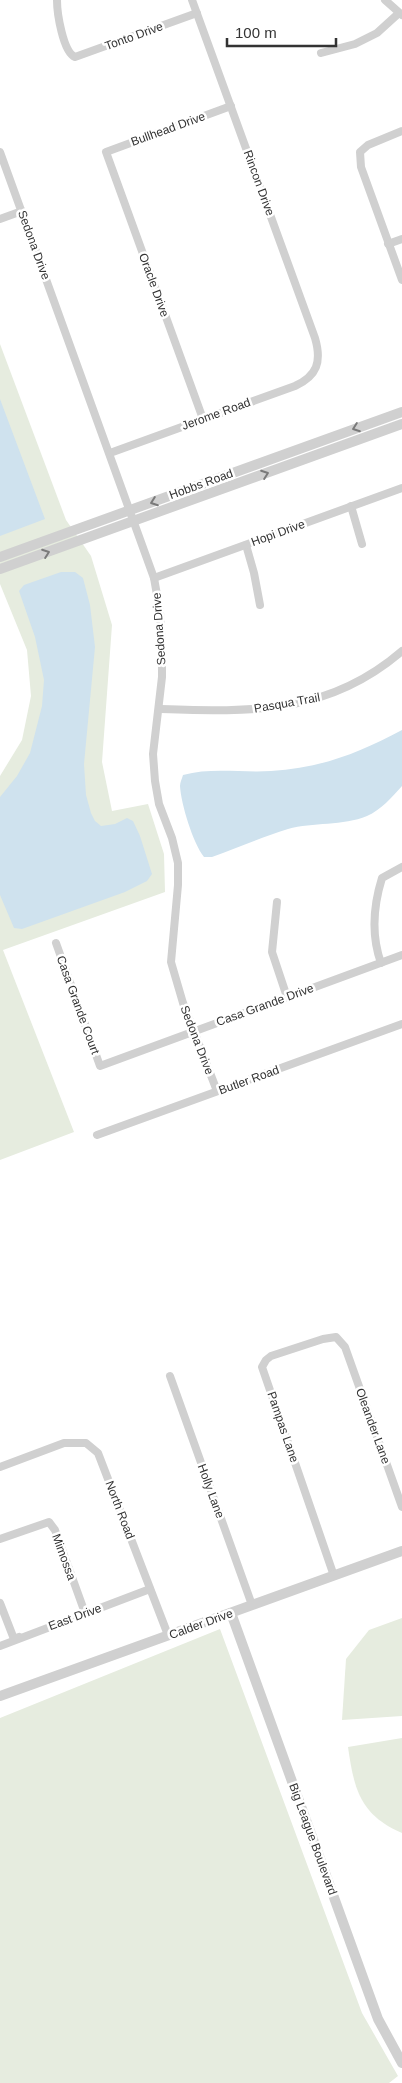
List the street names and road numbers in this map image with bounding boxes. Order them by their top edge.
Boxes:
street label: Tonto Drive [103,19,165,53]
street label: Bullhead Drive [129,109,207,149]
street label: Rincon Drive [241,148,277,218]
street label: Sedona Drive [15,208,53,282]
street label: Oracle Drive [136,251,172,319]
street label: Jerome Road [180,395,252,433]
street label: Hobbs Road [167,466,235,502]
street label: Hopi Drive [249,517,307,549]
street label: Sedona Drive [149,592,169,666]
street label: Pasqua Trail [253,690,321,716]
street label: Casa Grande Court [54,954,103,1057]
street label: Casa Grande Drive [214,981,316,1029]
street label: Sedona Drive [177,1004,217,1077]
street label: Butler Road [217,1063,281,1097]
street label: Oleander Lane [353,1386,393,1466]
street label: Pampas Lane [264,1390,302,1465]
street label: Holly Lane [195,1462,227,1520]
street label: North Road [102,1479,138,1541]
street label: Mimossa [49,1532,79,1582]
street label: East Drive [47,1601,104,1633]
street label: Calder Drive [167,1606,235,1642]
street label: Big League Boulevard [286,1781,340,1897]

